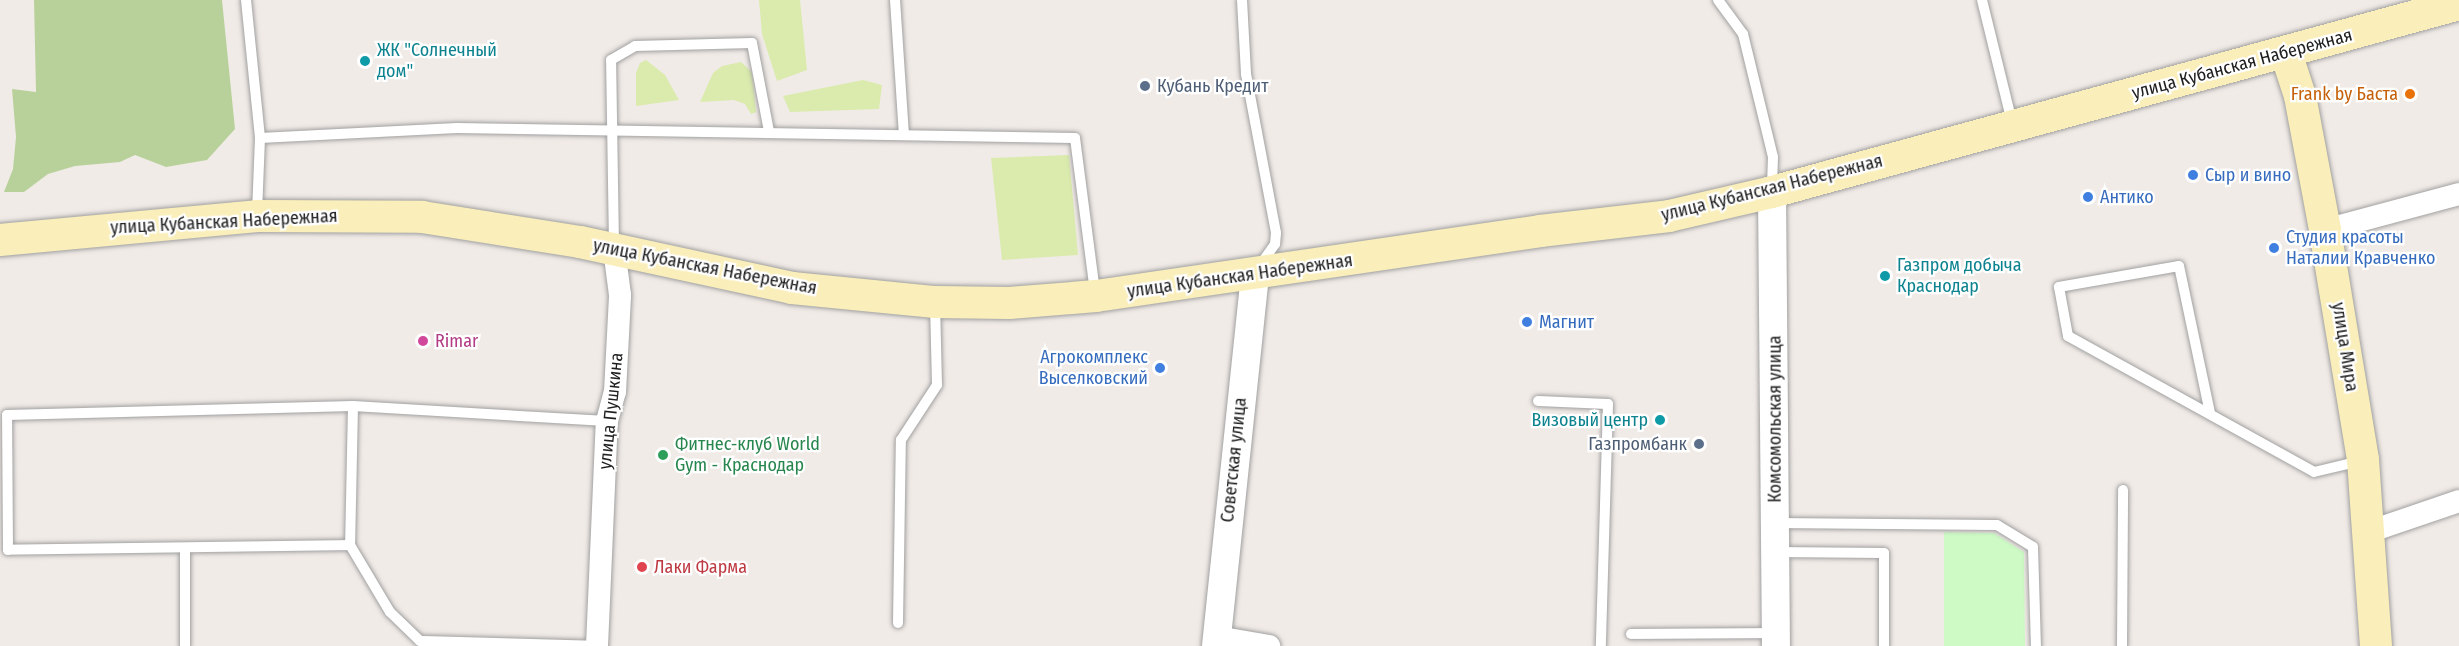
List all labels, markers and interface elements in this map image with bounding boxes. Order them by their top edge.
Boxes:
street label: улица Кубанская Набережная [2129,24,2355,104]
place label: ЖК "Солнечный дом" [377,40,497,82]
marker: ЖК "Солнечный дом" [358,54,372,68]
place label: Кубань Кредит [1157,75,1269,97]
marker: Кубань Кредит [1138,79,1152,93]
place label: Frank by Баста [2291,83,2398,105]
marker: Frank by Баста [2403,87,2417,101]
street label: улица Кубанская Набережная [1659,150,1885,226]
place label: Сыр и вино [2205,164,2291,186]
marker: Сыр и вино [2186,168,2200,182]
place label: Антико [2100,186,2154,208]
marker: Антико [2081,190,2095,204]
street label: улица Кубанская Набережная [110,205,338,239]
place label: Студия красоты Наталии Кравченко [2286,227,2435,270]
street label: улица Кубанская Набережная [591,235,819,299]
marker: Студия красоты Наталии Кравченко [2267,241,2281,255]
street label: улица Кубанская Набережная [1126,249,1354,303]
place label: Газпром добыча Краснодар [1897,255,2022,298]
marker: Газпром добыча Краснодар [1878,269,1892,283]
street label: улица Мира [2327,301,2363,393]
place label: Магнит [1539,311,1594,333]
marker: Магнит [1520,315,1534,329]
place label: Rimar [435,330,478,352]
marker: Rimar [416,334,430,348]
street label: Комсомольская улица [1764,335,1786,503]
place label: Агрокомплекс Выселковский [1039,347,1148,389]
street label: улица Пушкина [594,351,628,471]
marker: Агрокомплекс Выселковский [1153,361,1167,375]
street label: Советская улица [1217,396,1251,524]
place label: Визовый центр [1531,409,1648,431]
marker: Визовый центр [1653,413,1667,427]
place label: Газпромбанк [1588,433,1687,455]
place label: Фитнес-клуб World Gym - Краснодар [675,434,820,476]
marker: Газпромбанк [1692,437,1706,451]
marker: Фитнес-клуб World Gym - Краснодар [656,448,670,462]
place label: Лаки Фарма [654,556,747,578]
marker: Лаки Фарма [635,560,649,574]

